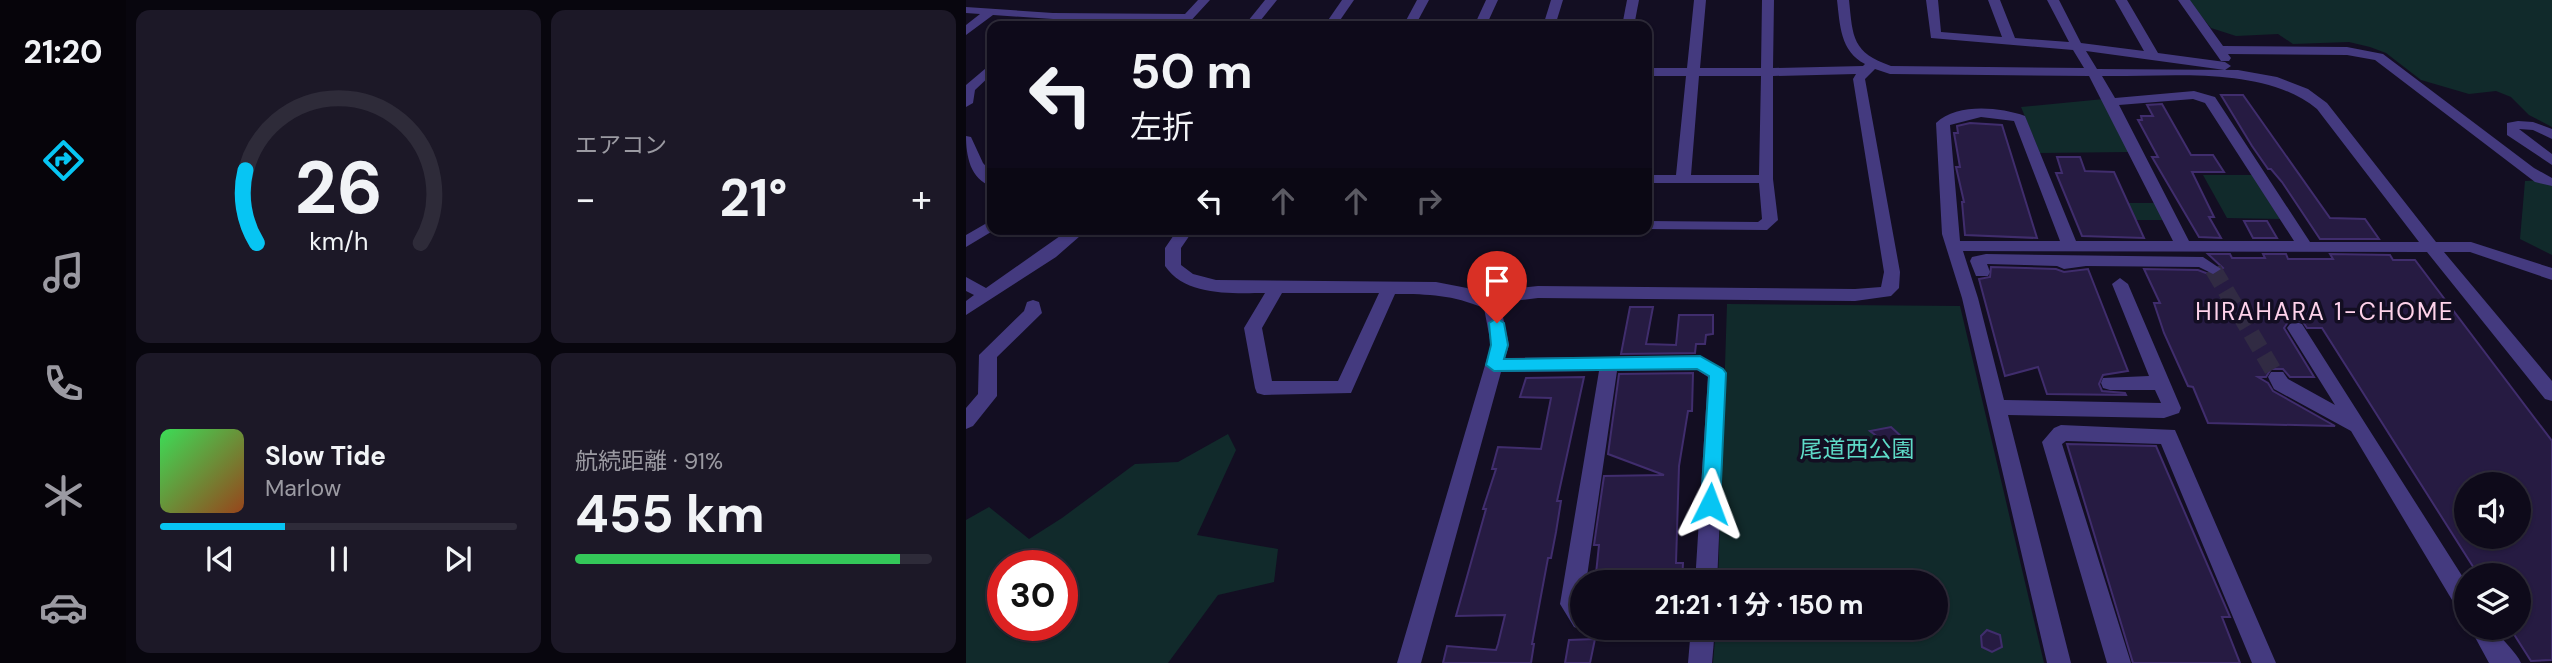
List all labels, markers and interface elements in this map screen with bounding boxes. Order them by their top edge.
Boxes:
text: 21:20 [23,31,103,73]
text: 50 m [1130,39,1253,103]
icon: left [1015,49,1106,140]
text: 左折 [1130,106,1194,148]
text: エアコン [575,130,667,160]
icon: directions [39,136,88,185]
text: 26 [294,141,383,236]
text: 21° [720,164,787,232]
text: − [575,174,596,224]
text: + [911,174,932,224]
icon: left [1191,182,1229,220]
icon: ahead [1264,182,1302,220]
icon: ahead [1337,182,1375,220]
icon: right [1410,182,1448,220]
text: km/h [309,224,368,257]
icon: music [39,248,88,297]
pin [1467,251,1527,323]
icon: arrive [1478,262,1516,300]
district label: HIRAHARA 1-CHOME [2195,296,2455,327]
icon: phone [39,359,88,408]
park label: 尾道西公園 [1800,434,1915,464]
text: Slow Tide [265,439,386,473]
text: 航続距離 · 91% [575,446,723,476]
position arrow [1673,467,1747,541]
icon: climate [39,471,88,520]
map controls [2454,472,2531,640]
button: sound [2454,472,2531,549]
text: Marlow [265,473,341,503]
text: 455 km [575,480,765,548]
icon: previous [201,540,239,578]
icon: pause [320,540,358,578]
icon: next [439,540,477,578]
speed limit sign: 30 [987,550,1078,641]
button: layers [2454,563,2531,640]
icon: car [39,583,88,632]
text: 21:21 · 1 分 · 150 m [1654,588,1864,622]

